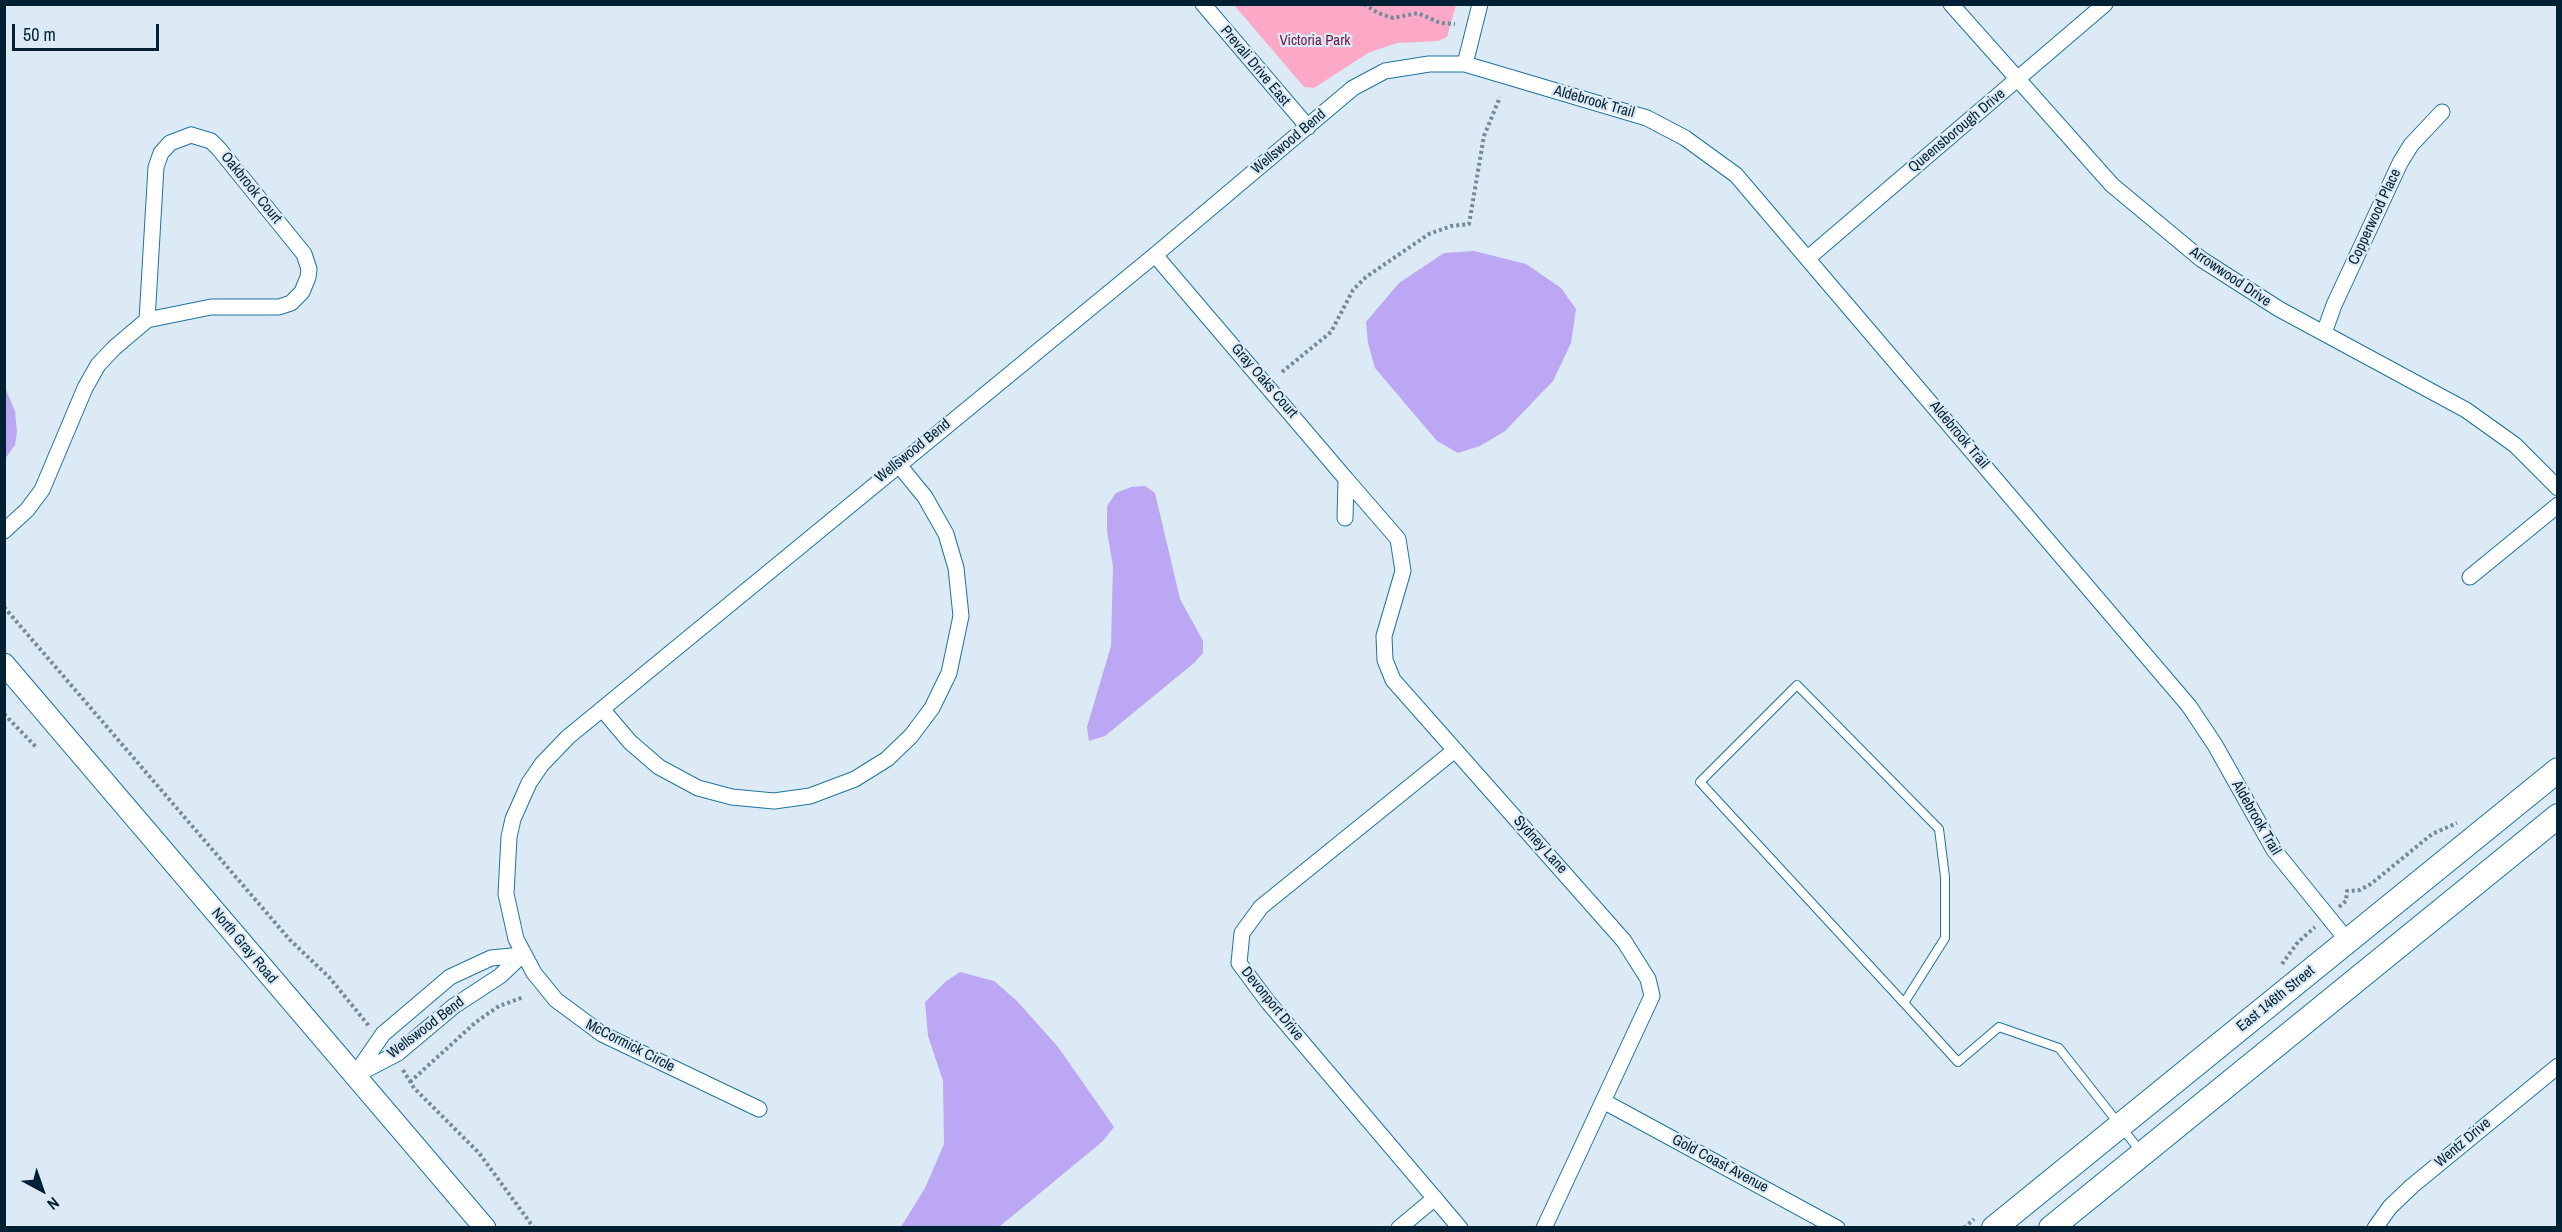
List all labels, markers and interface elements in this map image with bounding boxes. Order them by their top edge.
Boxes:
scale bar [15,12,162,50]
text: 50 m [23,22,56,47]
street label: Prevali Drive East [1216,22,1294,110]
park label: Victoria Park [1280,32,1350,50]
street label: Aldebrook Trail [1552,82,1636,122]
street label: Queensborough Drive [1905,85,2009,177]
street label: Wellswood Bend [1248,106,1330,178]
street label: Oakbrook Court [217,149,285,227]
street label: Copperwood Place [2345,166,2405,268]
street label: Arrowwood Drive [2186,243,2274,311]
street label: Gray Oaks Court [1227,340,1301,422]
street label: Aldebrook Trail [1925,397,1993,473]
street label: Wellswood Bend [872,415,954,487]
street label: Aldebrook Trail [2227,778,2285,858]
street label: Sydney Lane [1509,812,1571,878]
street label: North Gray Road [207,905,281,987]
street label: East 146th Street [2233,962,2319,1036]
street label: Devonport Drive [1237,964,1307,1044]
street label: Wellswood Bend [384,993,468,1063]
street label: McCormick Circle [582,1016,678,1076]
street label: Wentz Drive [2431,1114,2495,1172]
street label: Gold Coast Avenue [1669,1131,1771,1197]
north arrow [12,1160,72,1220]
text: N [43,1192,64,1215]

